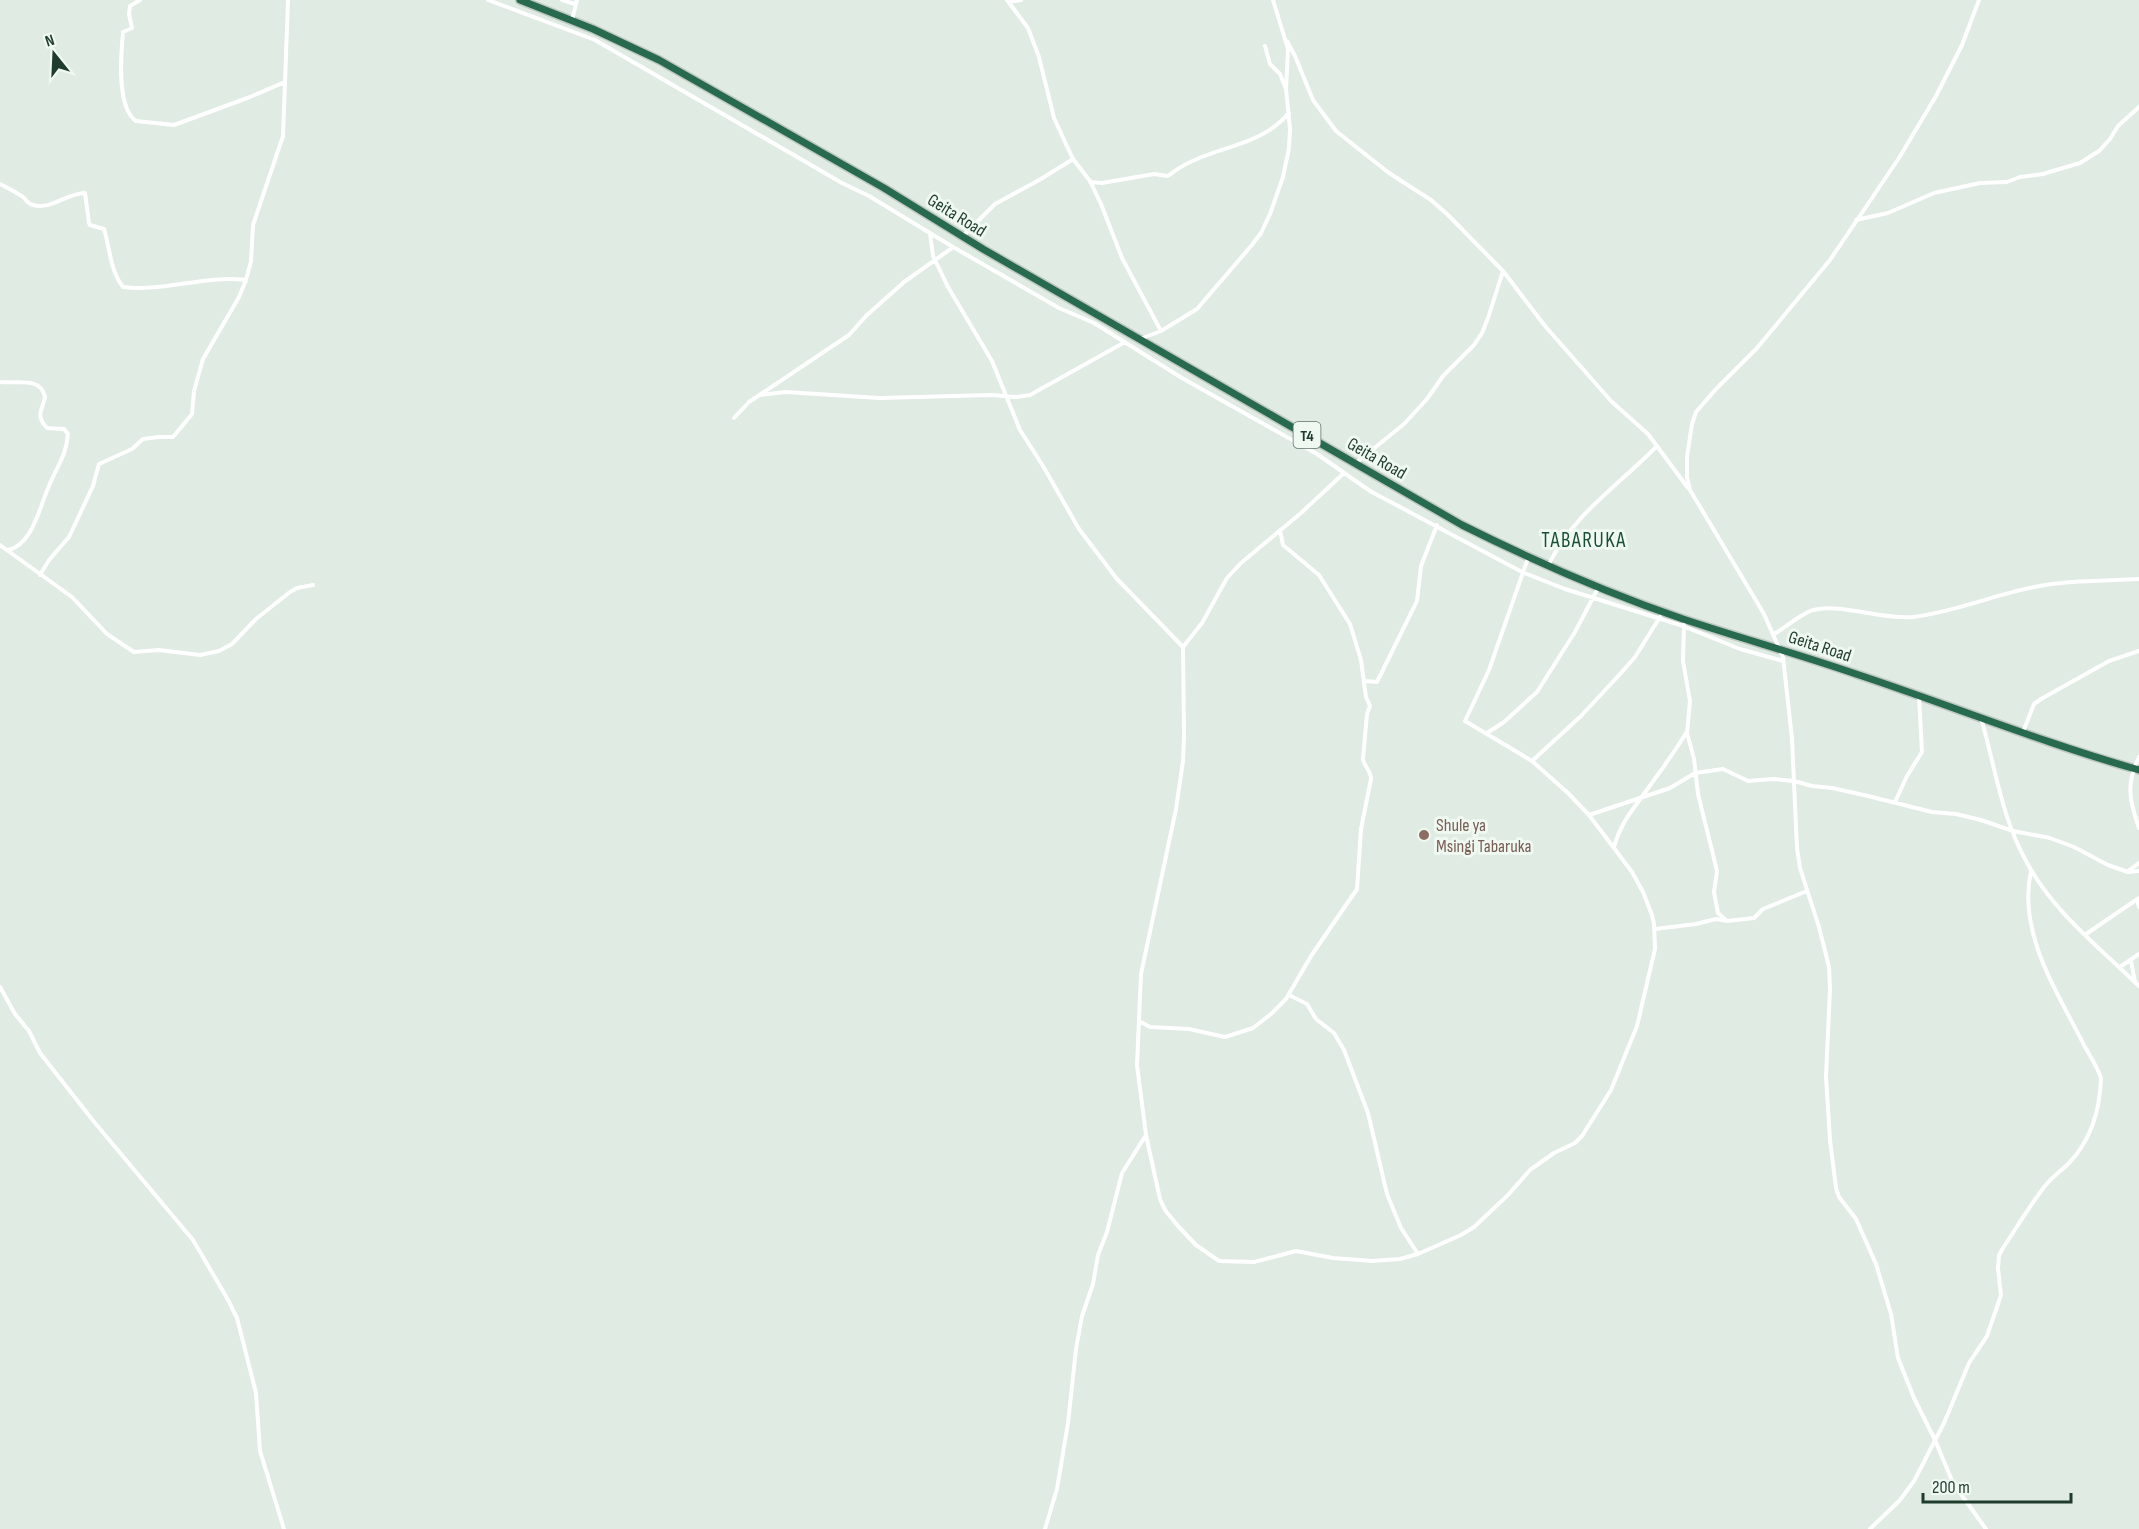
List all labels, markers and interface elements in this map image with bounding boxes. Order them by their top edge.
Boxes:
north arrow [24,24,84,84]
text: N [43,31,57,52]
street label: Geita Road [924,189,990,241]
road number: T4 [1294,422,1320,448]
street label: Geita Road [1343,433,1410,484]
district label: TABARUKA [1541,528,1627,553]
street label: Geita Road [1786,626,1854,666]
place label: Shule ya Msingi Tabaruka [1436,815,1532,857]
marker: Shule ya Msingi Tabaruka [1417,828,1431,842]
scale bar [1923,1466,2072,1504]
text: 200 m [1932,1477,1970,1498]

